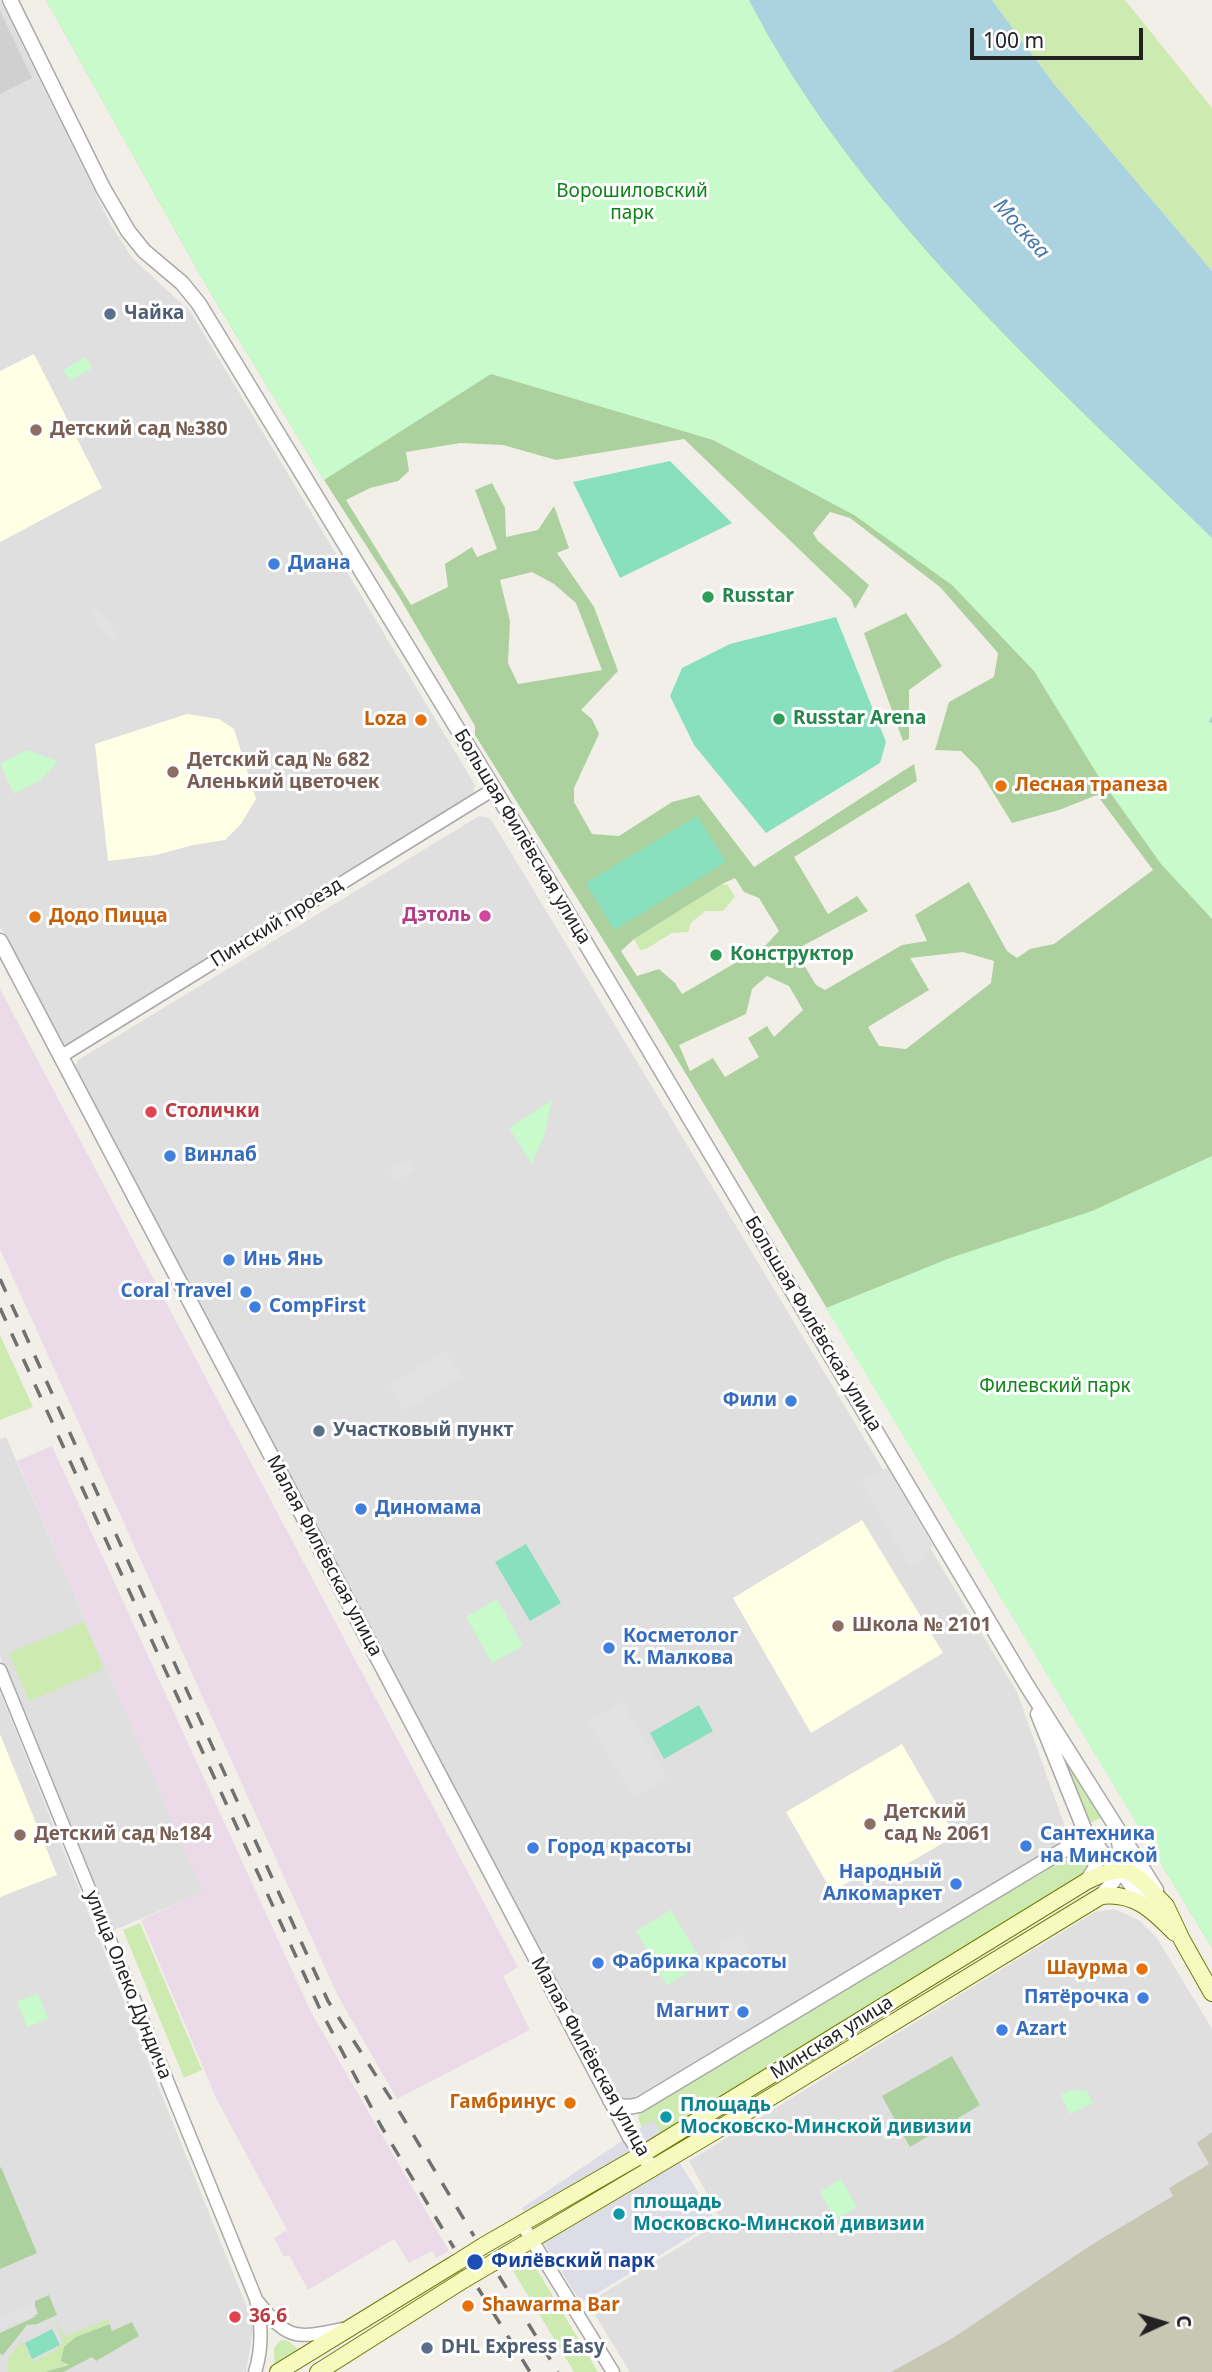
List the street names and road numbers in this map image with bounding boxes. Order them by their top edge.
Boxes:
street label: Большая Филёвская улица [449,725,595,949]
street label: Пинский проезд [207,873,347,973]
street label: Большая Филёвская улица [740,1212,886,1436]
street label: Малая Филёвская улица [261,1452,387,1660]
street label: улица Олеко Дундича [80,1887,176,2083]
street label: Малая Филёвская улица [526,1953,654,2161]
street label: Минская улица [767,1991,897,2085]

